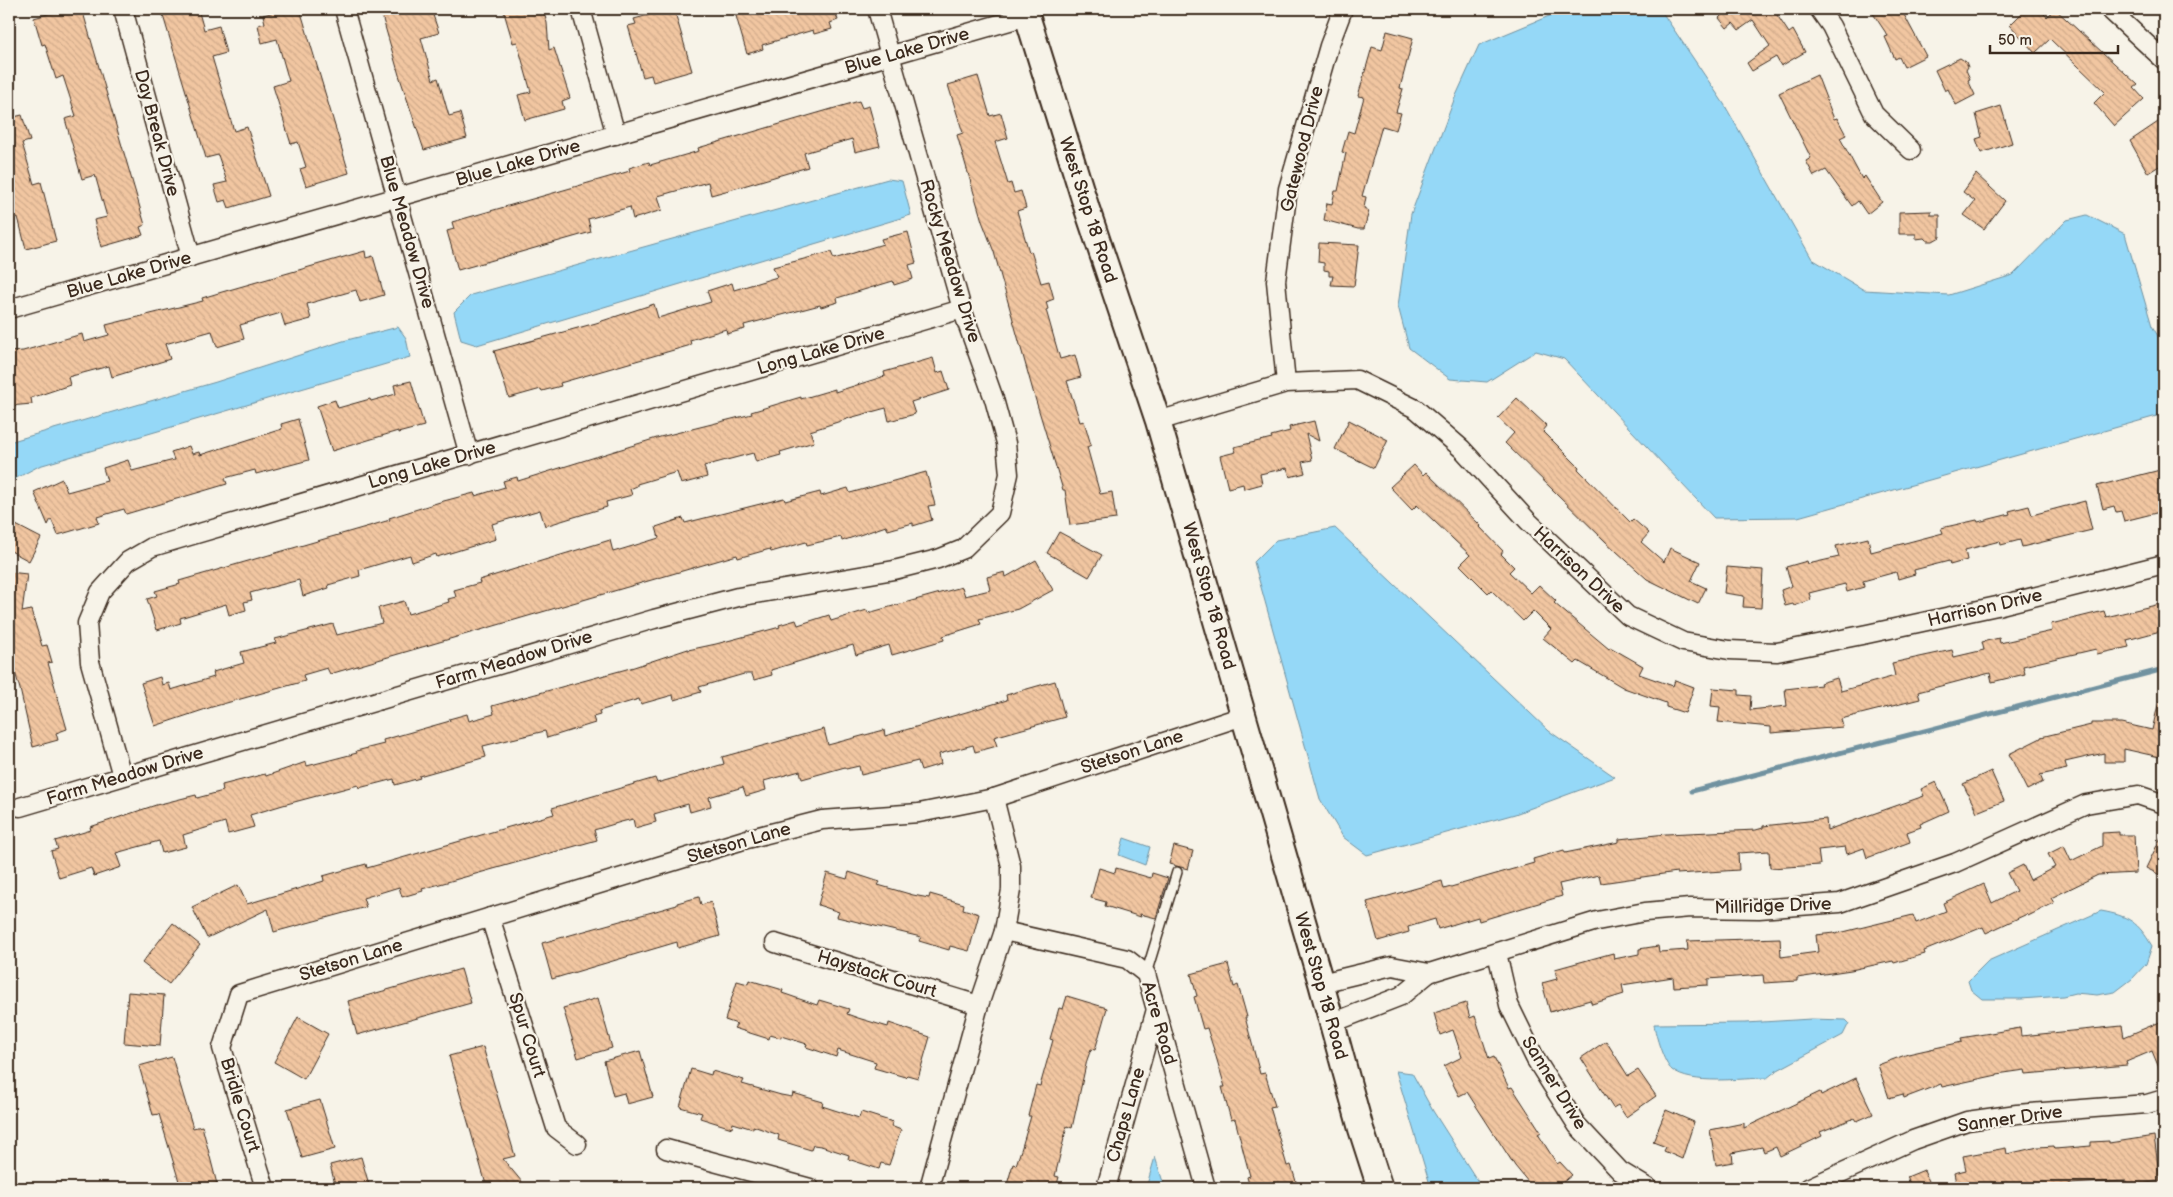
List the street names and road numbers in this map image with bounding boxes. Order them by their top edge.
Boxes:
street label: Blue Lake Drive [842,23,972,79]
street label: Day Break Drive [130,67,184,199]
street label: Gatewood Drive [1276,83,1328,214]
street label: West Stop 18 Road [1054,134,1122,286]
street label: Blue Lake Drive [453,135,583,191]
street label: Blue Meadow Drive [375,153,439,311]
street label: Rocky Meadow Drive [915,177,985,346]
street label: Blue Lake Drive [64,247,194,303]
street label: Long Lake Drive [755,323,888,379]
street label: Long Lake Drive [366,437,499,493]
street label: West Stop 18 Road [1178,520,1240,672]
street label: Harrison Drive [1529,522,1629,618]
street label: Harrison Drive [1926,585,2045,631]
street label: Farm Meadow Drive [433,626,595,694]
street label: Stetson Lane [1078,725,1186,778]
street label: Farm Meadow Drive [44,742,206,810]
street label: Stetson Lane [685,818,794,868]
street label: Millridge Drive [1714,893,1832,919]
street label: West Stop 18 Road [1290,910,1352,1062]
street label: Stetson Lane [297,934,405,986]
street label: Haystack Court [815,946,940,1002]
street label: Acre Road [1137,979,1181,1067]
street label: Spur Court [504,990,550,1080]
street label: Sanner Drive [1517,1033,1591,1134]
street label: Bridle Court [216,1055,264,1155]
street label: Chaps Lane [1102,1065,1150,1165]
street label: Sanner Drive [1956,1101,2064,1137]

